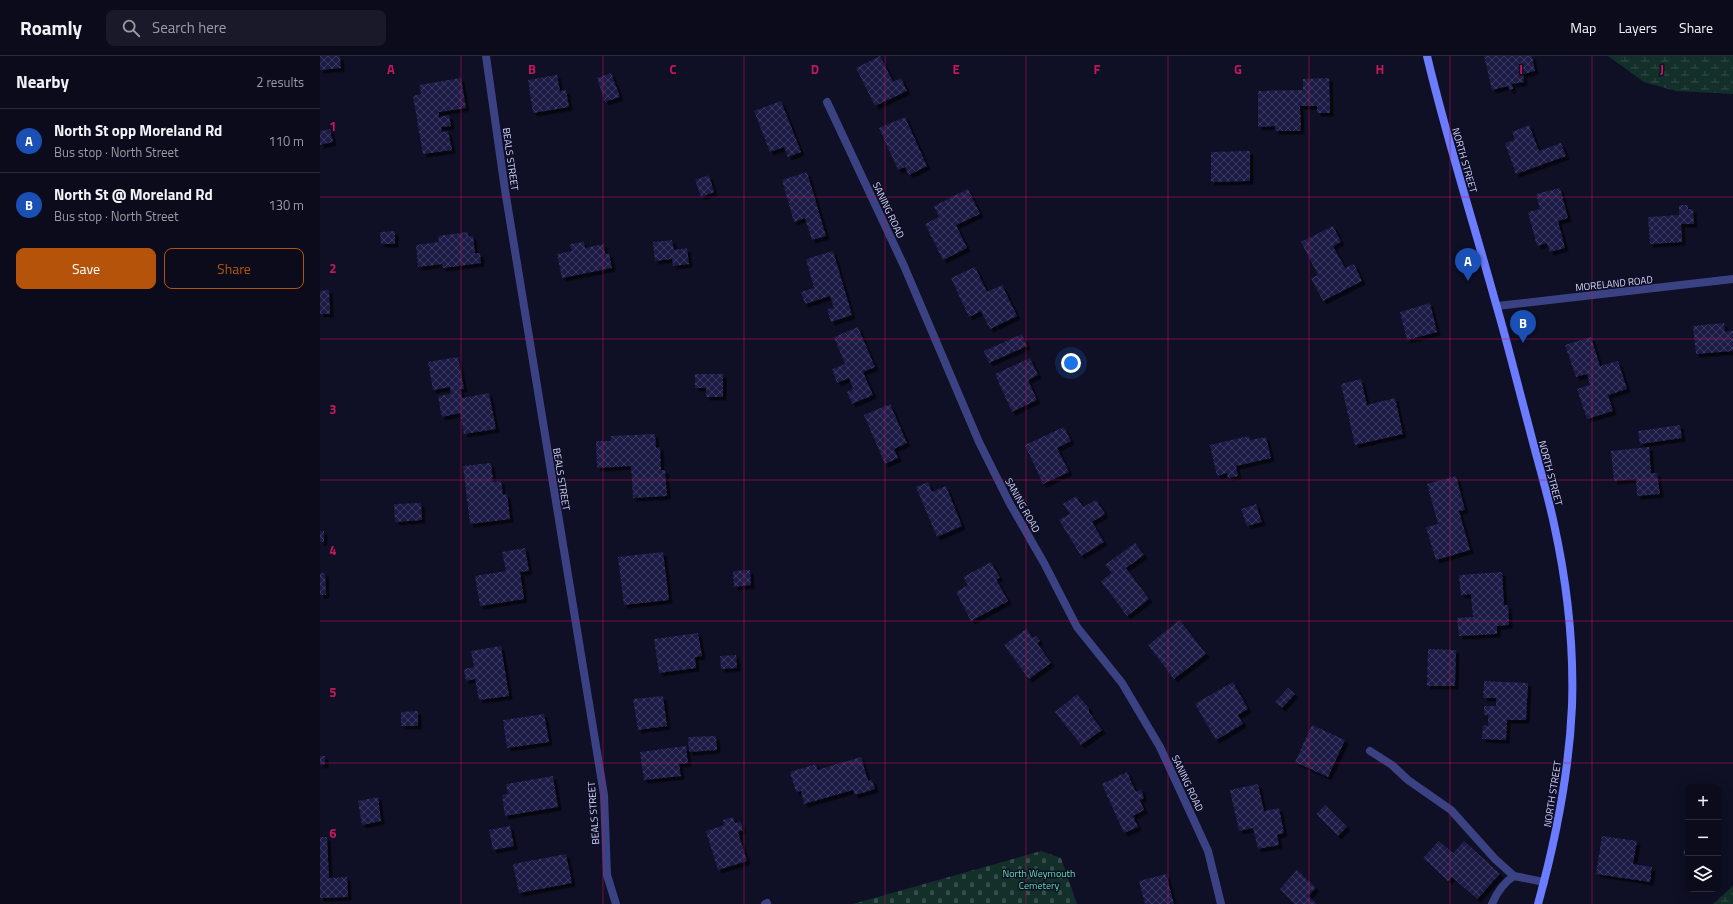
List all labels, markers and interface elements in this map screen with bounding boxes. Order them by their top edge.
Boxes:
search box [106,10,386,46]
text: Roamly [20,13,82,42]
text: Search here [152,16,226,39]
icon: search [120,17,142,39]
text: Map [1570,17,1596,38]
text: Layers [1618,17,1657,38]
text: Share [1679,17,1713,38]
text: A [387,59,395,79]
text: B [528,59,536,79]
text: C [669,59,677,79]
text: D [811,59,819,79]
text: E [952,59,960,79]
text: F [1094,59,1101,79]
text: G [1234,59,1242,79]
text: H [1376,59,1384,79]
text: I [1519,59,1523,79]
text: J [1660,59,1664,79]
text: Nearby [16,69,69,95]
text: 2 results [256,72,304,92]
text: 1 [329,116,337,136]
text: North St opp Moreland Rd [54,119,222,142]
street label: NORTH STREET [1448,126,1481,195]
street label: BEALS STREET [499,127,522,192]
text: A [25,131,33,151]
text: 110 m [268,131,304,151]
text: Bus stop · North Street [54,142,179,162]
street label: SANING ROAD [869,180,908,241]
text: North St @ Moreland Rd [54,183,213,206]
text: B [25,195,33,215]
text: 130 m [268,195,304,215]
text: Bus stop · North Street [54,206,179,226]
button: Save [16,248,156,289]
button: Share [164,248,304,289]
pin: A [1455,248,1481,281]
text: 2 [329,258,337,278]
street label: MORELAND ROAD [1575,272,1654,295]
pin: B [1510,310,1536,343]
your location [1061,353,1081,373]
text: 3 [329,399,337,419]
street label: NORTH STREET [1535,439,1567,508]
street label: BEALS STREET [549,447,574,512]
street label: SANING ROAD [1001,475,1044,535]
text: 4 [329,540,337,560]
text: 5 [329,682,337,702]
street label: SANING ROAD [1168,753,1207,814]
street label: NORTH STREET [1540,759,1565,828]
street label: BEALS STREET [584,780,603,845]
map controls [1685,784,1721,892]
button: + [1685,784,1721,820]
button: − [1685,820,1721,856]
text: 6 [329,823,337,843]
button: layers [1685,856,1721,892]
park label: North Weymouth Cemetery [1003,866,1075,893]

